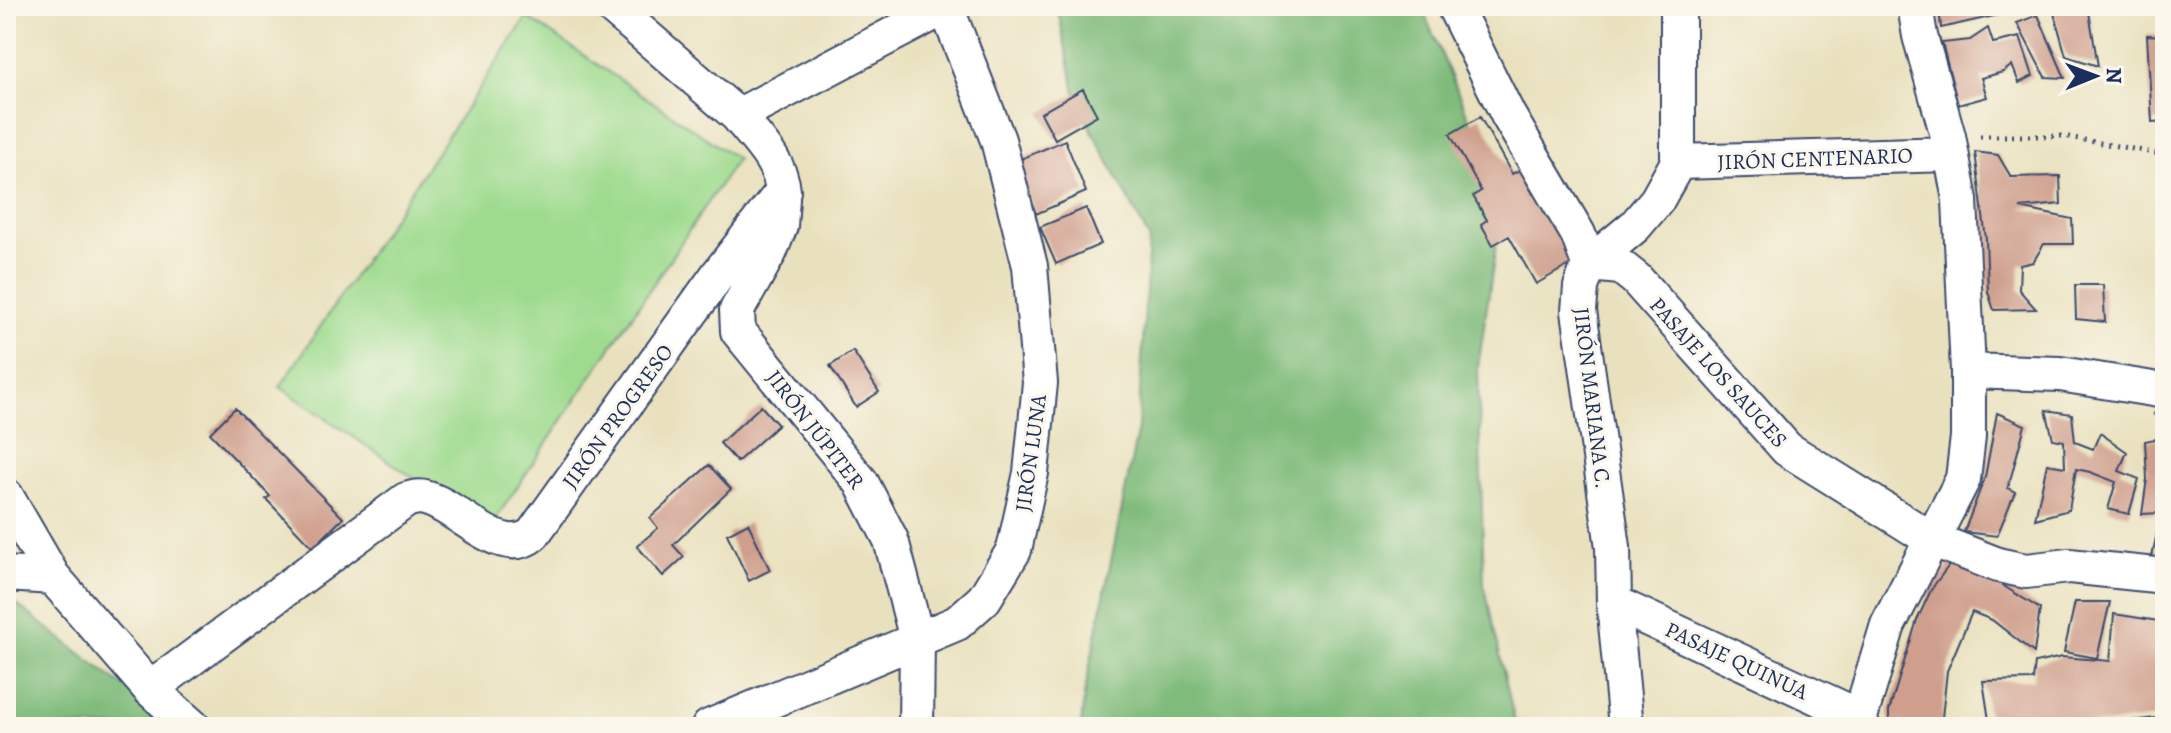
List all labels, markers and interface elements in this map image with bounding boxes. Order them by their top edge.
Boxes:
north arrow [2055,36,2135,116]
text: N [2099,67,2129,84]
street label: JIRÓN CENTENARIO [1717,141,1913,177]
street label: PASAJE LOS SAUCES [1643,291,1794,454]
street label: JIRÓN MARIANA C. [1566,306,1618,490]
street label: JIRÓN PROGRESO [555,338,681,495]
street label: JIRÓN JÚPITER [759,364,872,496]
street label: JIRÓN LUNA [1008,391,1054,514]
street label: PASAJE QUINUA [1660,615,1814,708]

